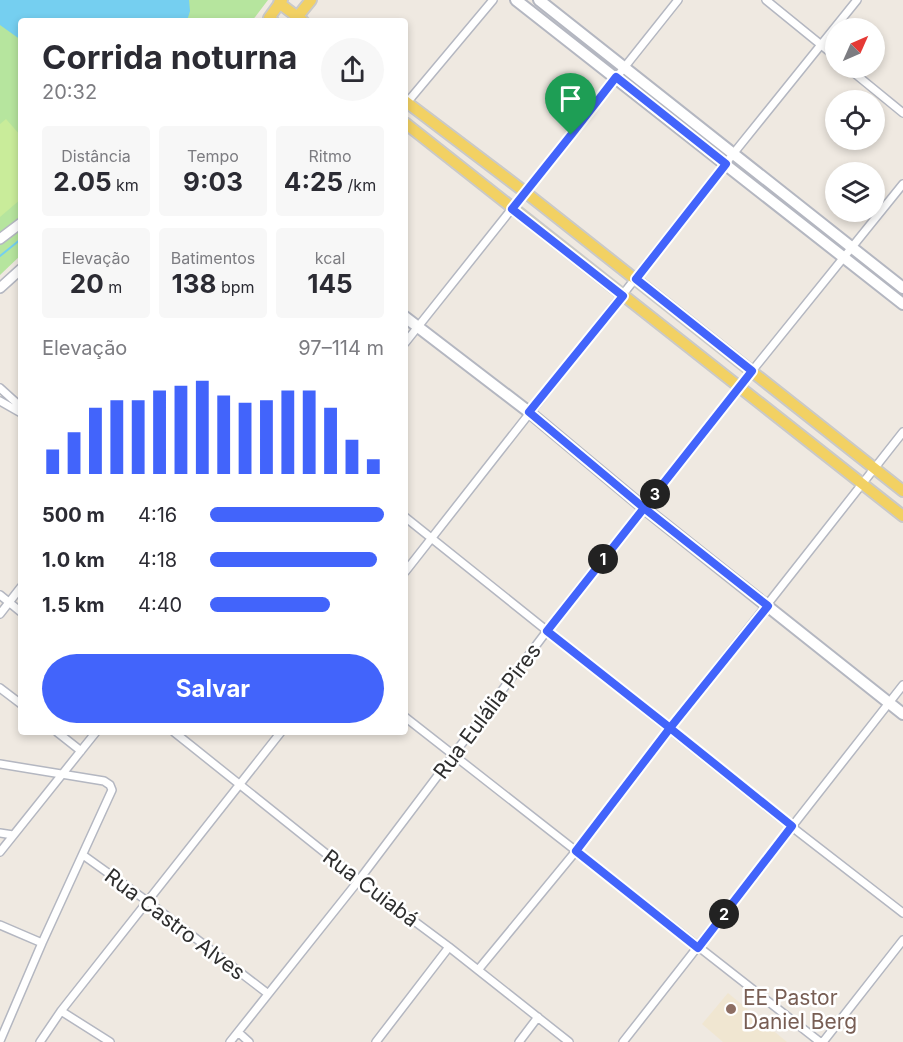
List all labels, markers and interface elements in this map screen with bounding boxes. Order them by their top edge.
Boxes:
north arrow [825,18,885,78]
map controls [825,18,885,222]
text: Corrida noturna [42,37,298,77]
button: share [321,38,384,101]
pin [545,73,596,135]
text: 20:32 [42,80,97,104]
icon: arrive [554,82,587,115]
button: locate [825,90,885,150]
text: Distância [61,146,131,166]
text: Tempo [187,146,239,166]
text: Ritmo [308,146,352,166]
button: layers [825,162,885,222]
text: 2.05 [53,166,112,197]
text: 9:03 [183,166,243,197]
text: 4:25 [284,166,343,197]
text: km [112,175,139,195]
text: /km [343,175,376,195]
text: Elevação [62,248,130,268]
text: Batimentos [171,248,255,268]
text: kcal [315,248,345,268]
text: 20 [70,268,104,299]
text: 138 [171,268,216,299]
text: 145 [307,268,353,299]
text: m [104,277,122,297]
text: bpm [216,277,255,297]
text: Elevação [42,336,127,360]
text: 97–114 m [298,336,384,360]
pin: 3 [640,479,670,509]
text: 3 [650,484,660,504]
text: 500 m [42,503,105,527]
text: 4:16 [138,503,177,527]
pin: 1 [588,544,618,574]
text: 1.0 km [42,548,105,572]
text: 4:18 [138,548,177,572]
text: 1 [600,549,606,569]
text: 1.5 km [42,593,105,617]
text: 4:40 [138,593,182,617]
street label: Rua Eulália Pires [428,638,546,784]
button: Salvar [42,654,384,723]
street label: Rua Cuiabá [318,844,424,932]
street label: Rua Castro Alves [100,863,250,985]
pin: 2 [709,899,739,929]
text: 2 [719,904,729,924]
place label: EE Pastor Daniel Berg [743,985,857,1034]
marker: EE Pastor Daniel Berg [724,1002,738,1016]

